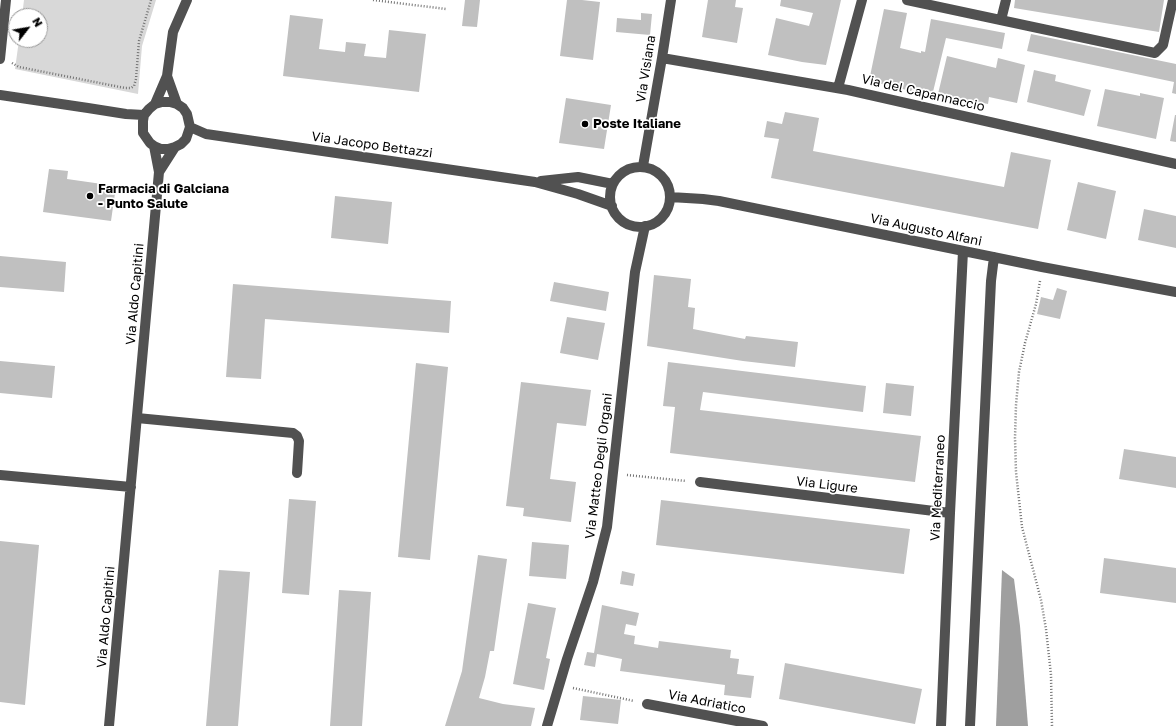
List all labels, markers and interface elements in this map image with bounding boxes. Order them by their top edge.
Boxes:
north arrow [8,8,48,48]
text: N [30,15,46,29]
street label: Via Visiana [633,34,659,104]
street label: Via del Capannaccio [860,71,986,115]
place label: Poste Italiane [593,116,681,132]
marker: Poste Italiane [580,119,590,129]
street label: Via Jacopo Bettazzi [310,129,434,161]
place label: Farmacia di Galciana - Punto Salute [98,181,229,212]
marker: Farmacia di Galciana - Punto Salute [85,191,95,201]
street label: Via Augusto Alfani [869,211,983,249]
street label: Via Aldo Capitini [123,242,147,346]
street label: Via Matteo Degli Organi [582,392,616,540]
street label: Via Mediterraneo [927,434,949,542]
street label: Via Ligure [795,473,859,497]
street label: Via Aldo Capitini [94,565,118,669]
street label: Via Adriatico [667,687,747,717]

